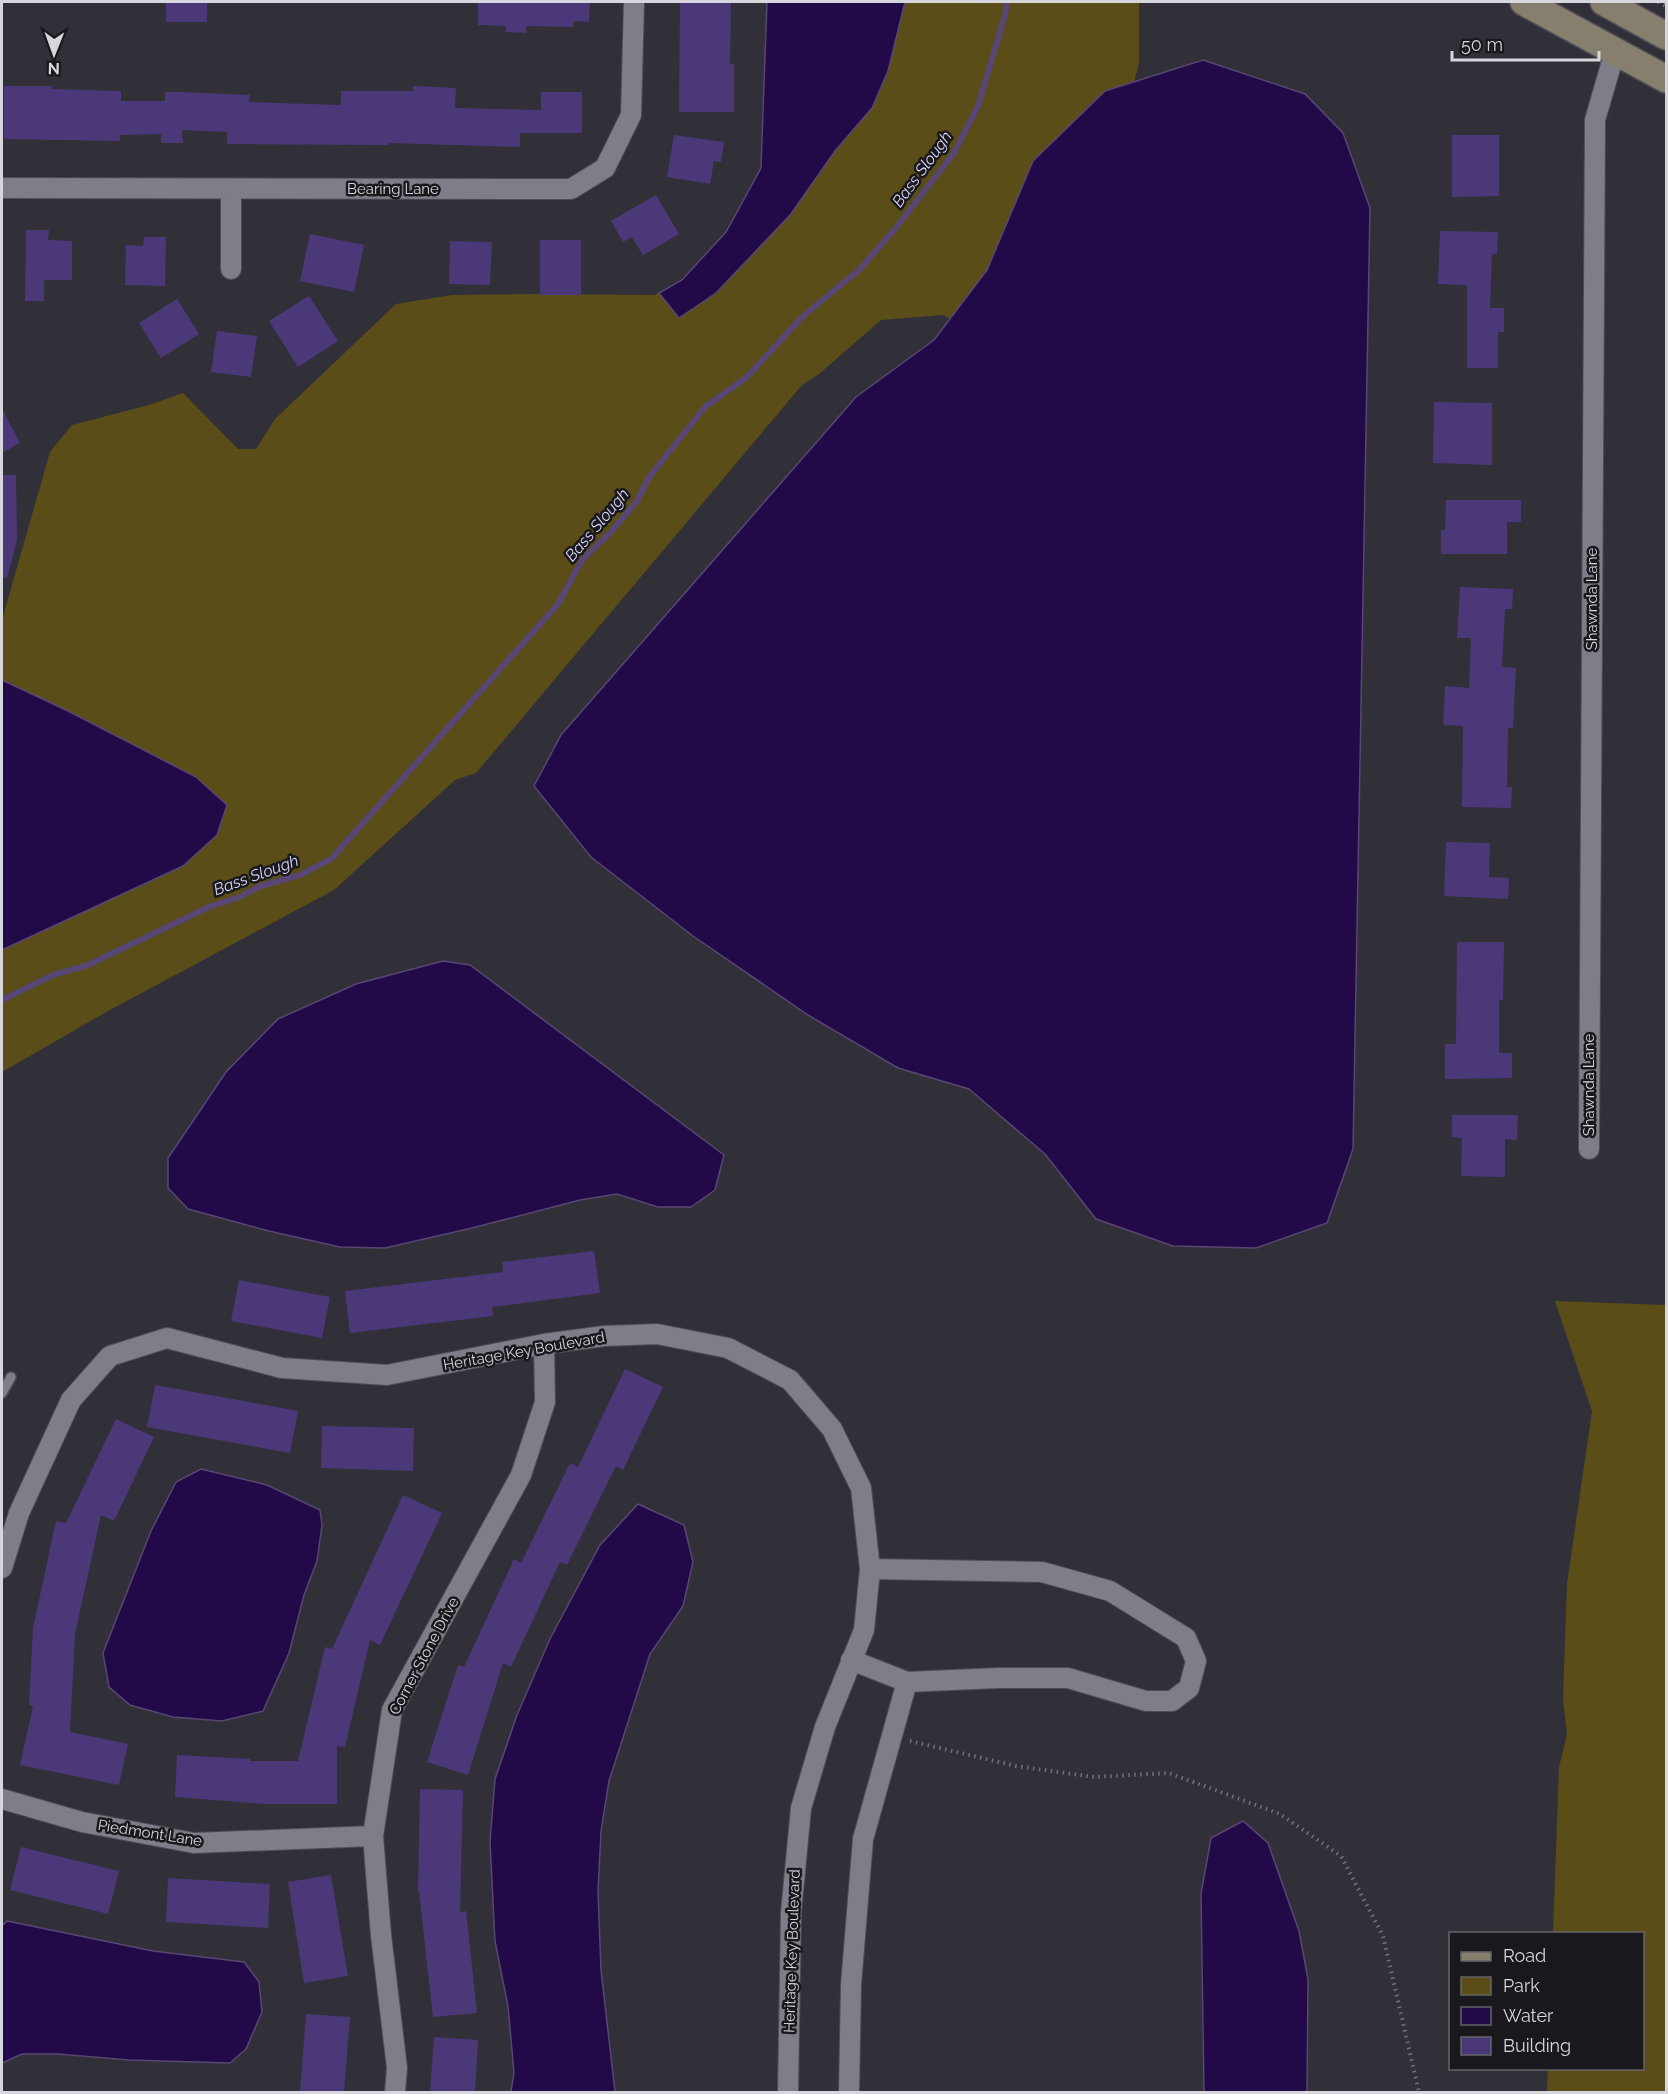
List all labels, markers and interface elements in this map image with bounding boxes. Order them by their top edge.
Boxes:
north arrow [24,24,84,84]
scale bar [1452,24,1599,62]
text: 50 m [1461,34,1503,55]
text: N [47,59,60,78]
water label: Bass Slough [888,127,956,211]
street label: Bearing Lane [347,180,439,198]
water label: Bass Slough [561,485,633,565]
street label: Shawnda Lane [1583,548,1601,650]
water label: Bass Slough [211,851,301,899]
street label: Shawnda Lane [1580,1034,1598,1136]
street label: Heritage Key Boulevard [442,1328,606,1374]
street label: Corner Stone Drive [385,1594,463,1718]
street label: Piedmont Lane [97,1816,204,1850]
street label: Heritage Key Boulevard [780,1869,804,2033]
legend [1449,1932,1644,2070]
text: Road [1503,1945,1546,1966]
text: Park [1503,1975,1540,1996]
text: Water [1503,2005,1554,2026]
text: Building [1503,2035,1571,2056]

